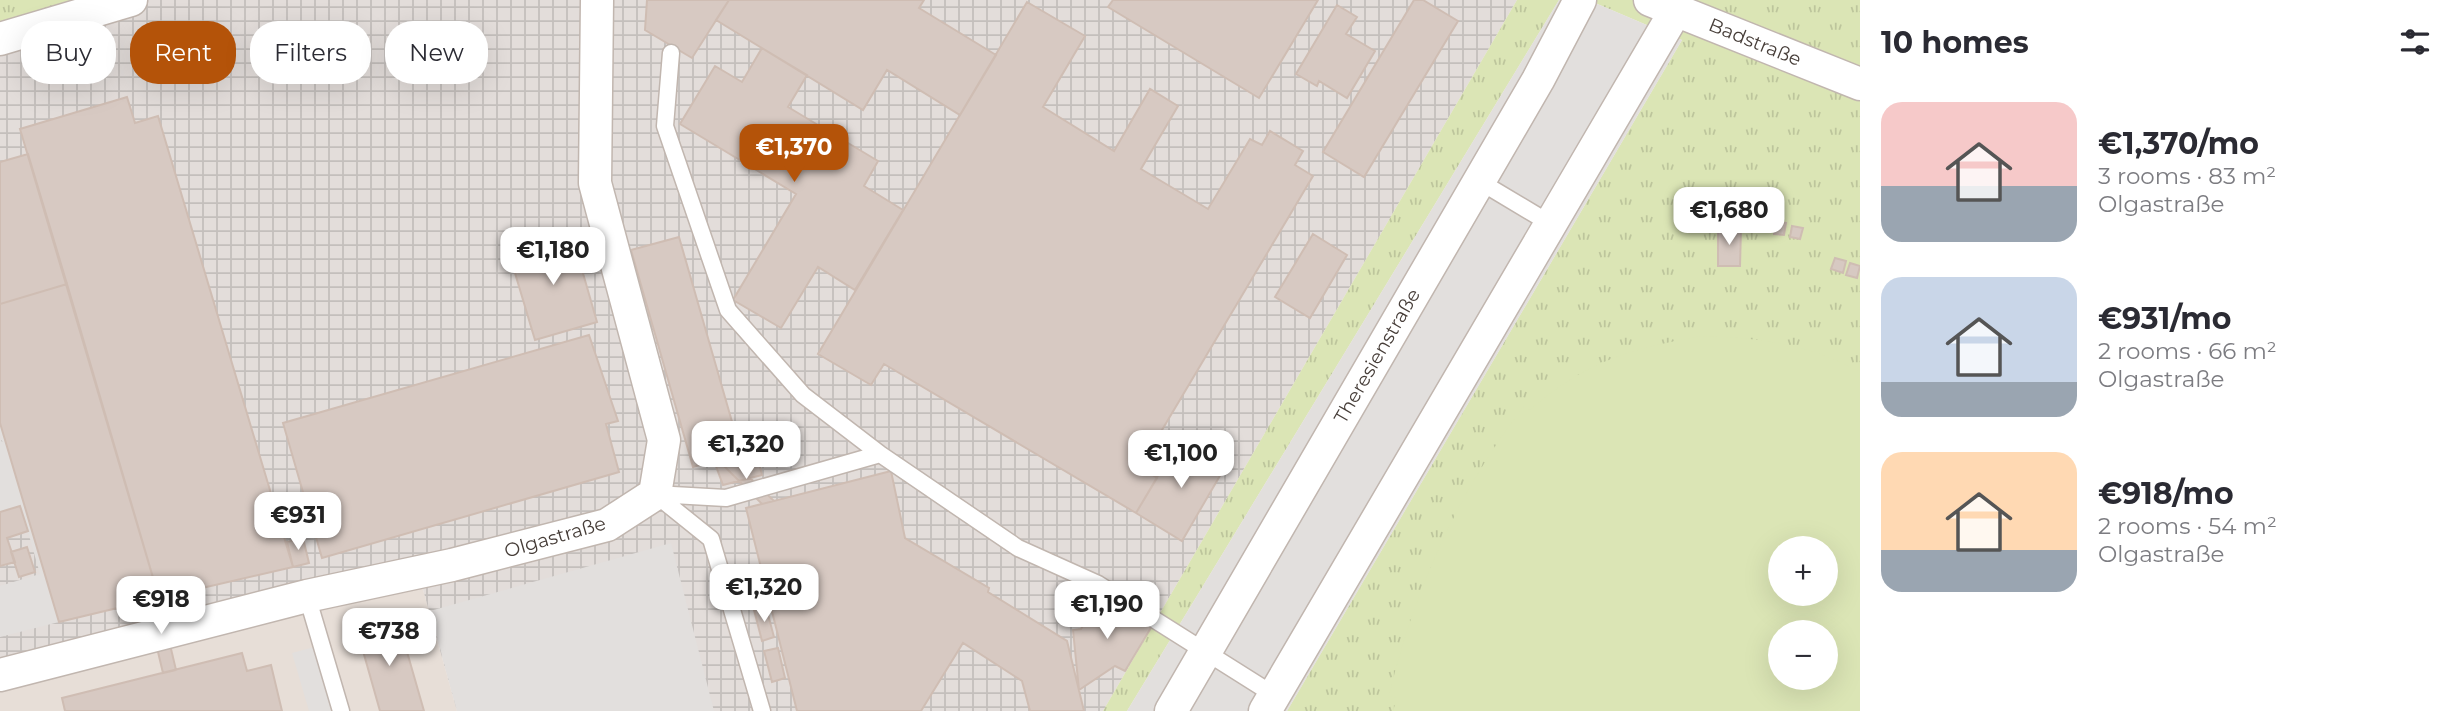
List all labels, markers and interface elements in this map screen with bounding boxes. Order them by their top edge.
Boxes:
street label: Badstraße [1705,13,1805,71]
chip: Buy [21,21,116,84]
chip: Rent [130,21,236,84]
chip: Filters [250,21,371,84]
chip: New [385,21,488,84]
icon: filters [2396,23,2434,61]
text: 10 homes [1881,24,2029,61]
pin: €1,370 [737,124,851,184]
text: €1,370/mo [2098,125,2259,162]
icon: home [1937,130,2021,214]
text: €1,370 [756,133,833,161]
text: 3 rooms · 83 m² [2098,162,2276,190]
pin: €1,680 [1672,188,1786,247]
text: Olgastraße [2098,190,2225,218]
text: €1,680 [1689,196,1769,224]
pin: €1,180 [496,228,610,287]
text: €1,180 [516,236,590,264]
street label: Theresienstraße [1329,284,1425,428]
text: €931/mo [2098,300,2231,337]
icon: home [1937,305,2021,389]
text: 2 rooms · 66 m² [2098,337,2277,365]
text: Olgastraße [2098,365,2225,393]
pin: €1,320 [689,421,803,481]
text: €1,320 [708,430,784,458]
pin: €1,100 [1124,430,1238,490]
text: €1,100 [1144,439,1218,467]
text: €918/mo [2098,475,2234,512]
icon: home [1937,480,2021,564]
pin: €931 [257,492,339,552]
text: €931 [270,501,326,529]
street label: Olgastraße [502,512,608,562]
text: 2 rooms · 54 m² [2098,512,2277,540]
map controls [1768,536,1838,690]
button: + [1768,536,1838,606]
text: Olgastraße [2098,540,2225,568]
pin: €1,320 [707,564,821,624]
text: €1,320 [726,573,802,601]
pin: €918 [120,576,202,636]
pin: €1,190 [1050,582,1164,641]
text: €918 [132,585,190,613]
text: €1,190 [1071,590,1143,618]
pin: €738 [348,608,430,668]
text: €738 [358,617,420,645]
button: − [1768,620,1838,690]

